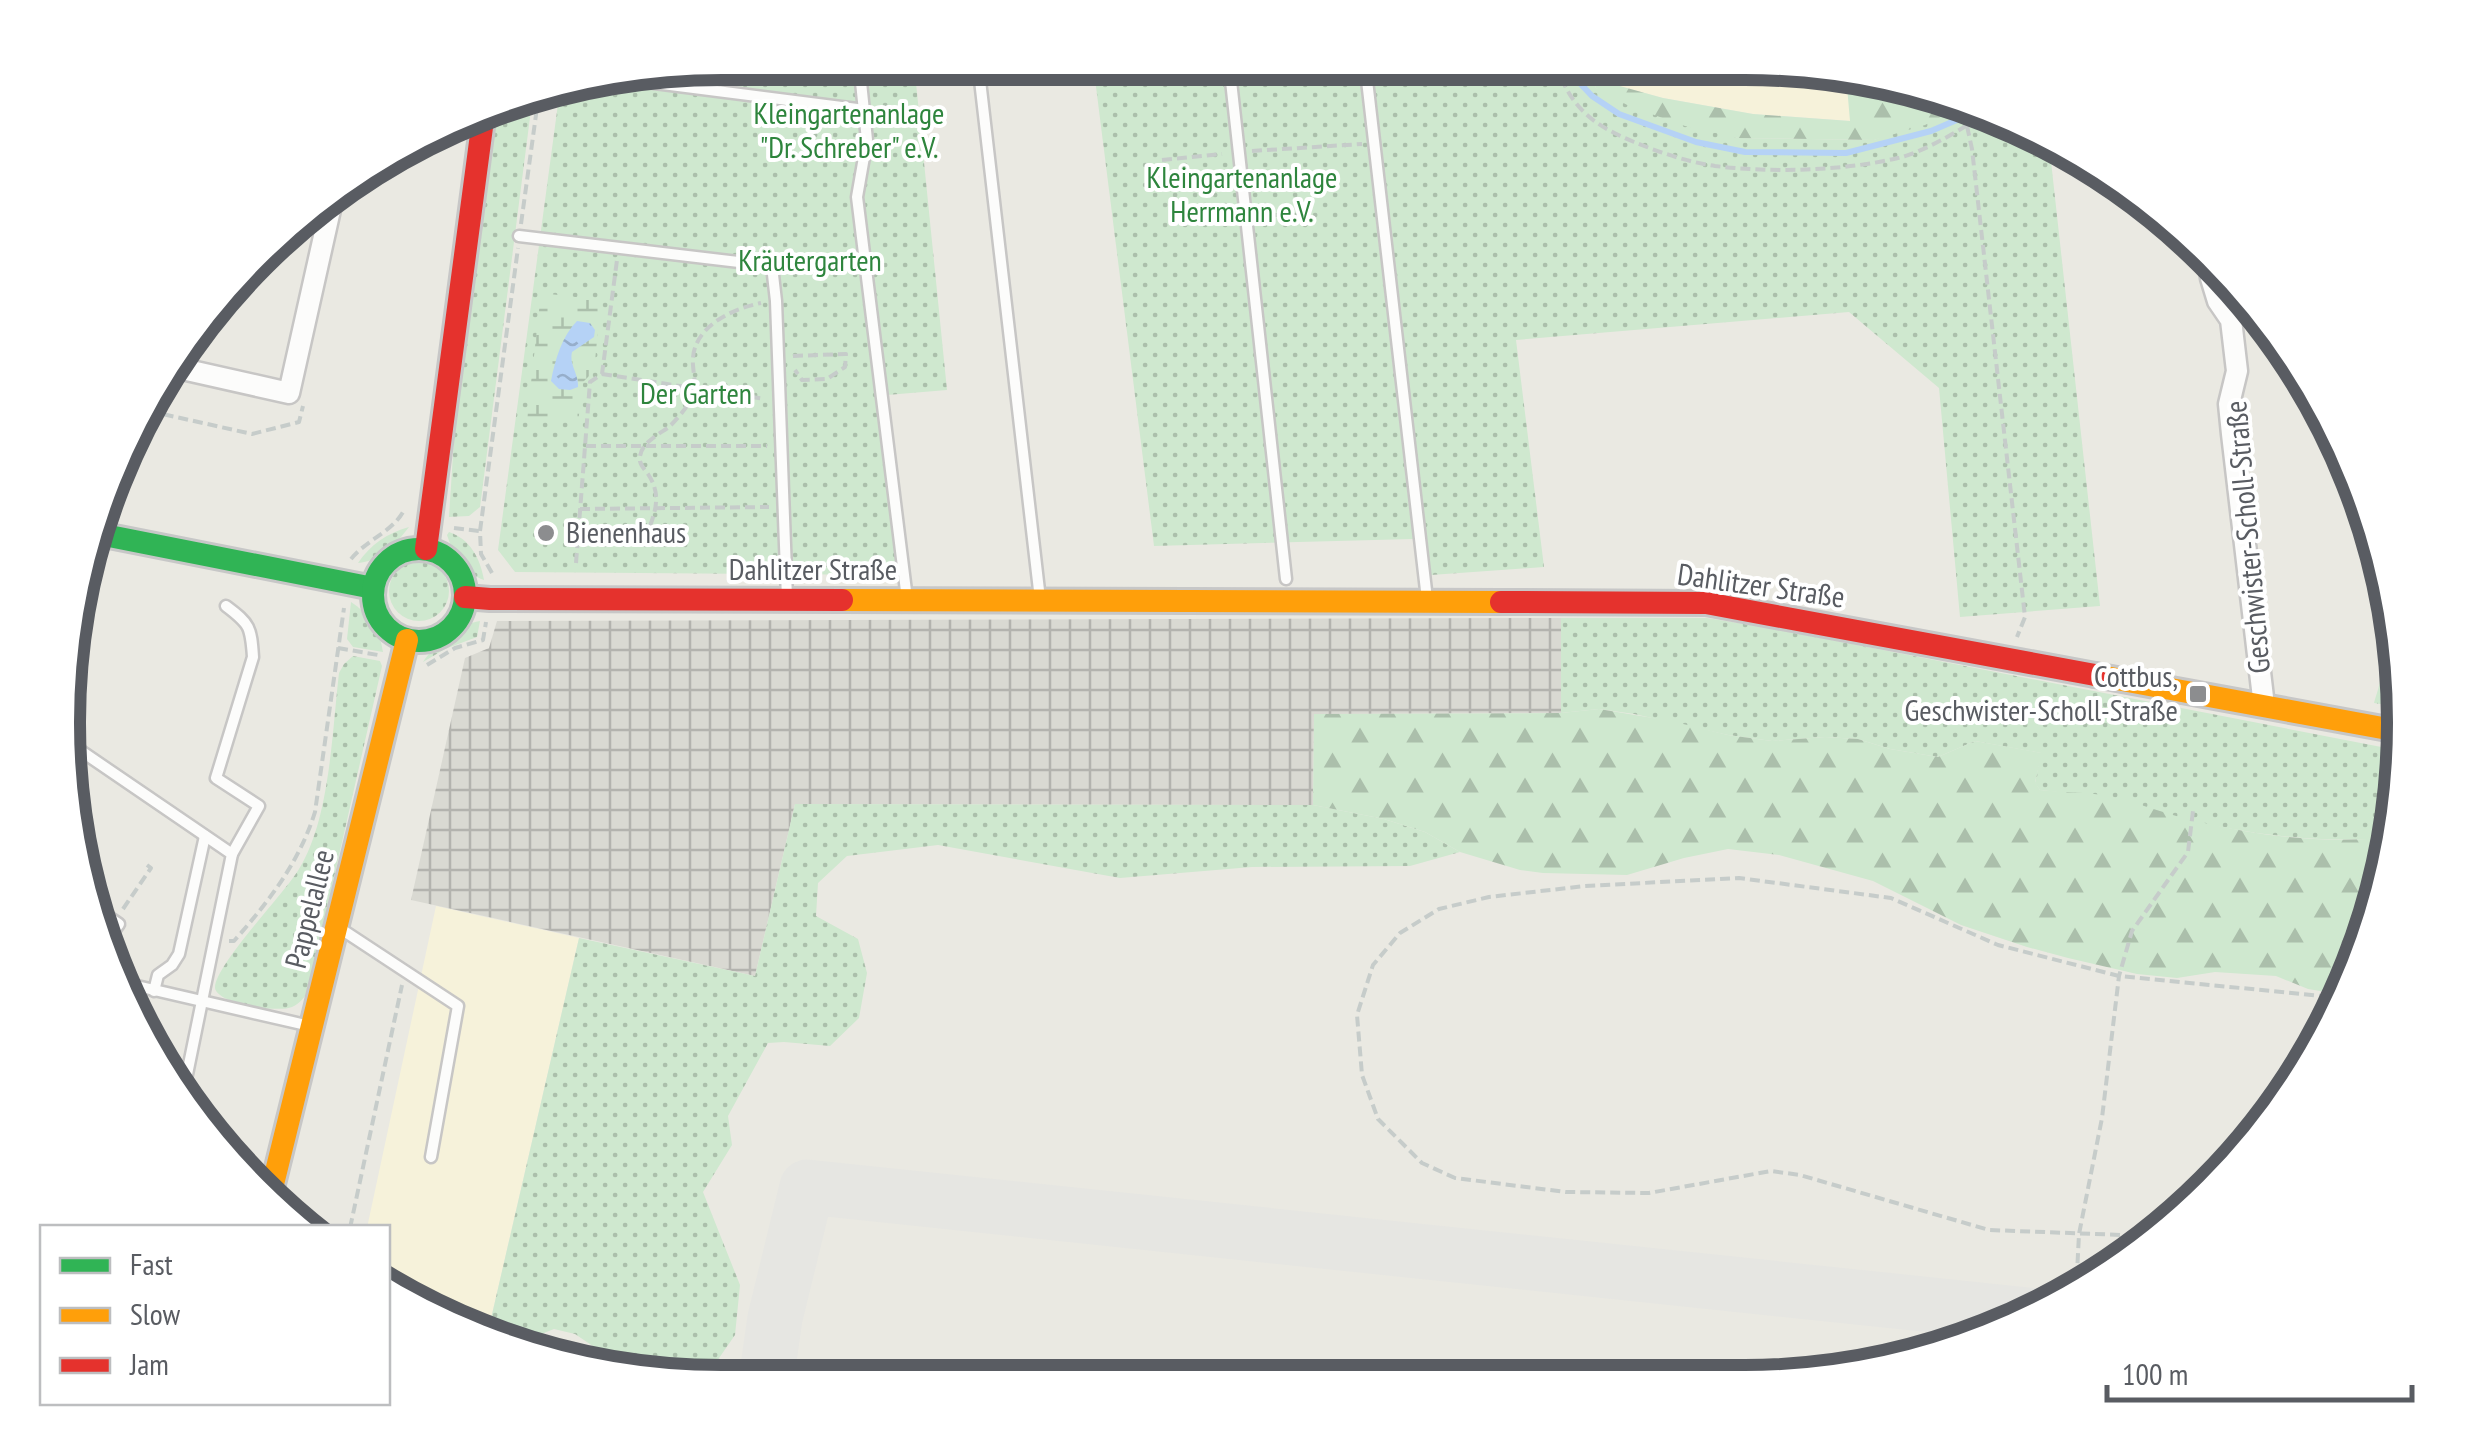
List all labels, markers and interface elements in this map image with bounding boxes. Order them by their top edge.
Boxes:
park label: Kleingartenanlage "Dr. Schreber" e.V. [754,93,944,166]
park label: Kleingartenanlage Herrmann e.V. [1147,157,1337,230]
park label: Kräutergarten [738,240,882,279]
park label: Der Garten [640,373,752,412]
street label: Geschwister-Scholl-Straße [2215,399,2278,675]
place label: Bienenhaus [566,512,686,551]
marker: Bienenhaus [535,522,557,544]
street label: Dahlitzer Straße [729,549,897,588]
street label: Dahlitzer Straße [1675,553,1847,616]
place label: Cottbus, Geschwister-Scholl-Straße [1904,656,2178,729]
marker: Cottbus, Geschwister-Scholl-Straße [2187,683,2209,705]
street label: Pappelallee [275,845,342,972]
legend [40,1225,390,1405]
text: Fast [130,1244,174,1283]
text: Slow [130,1294,181,1333]
scale bar [2107,1340,2412,1402]
text: Jam [129,1344,169,1383]
text: 100 m [2122,1354,2188,1393]

